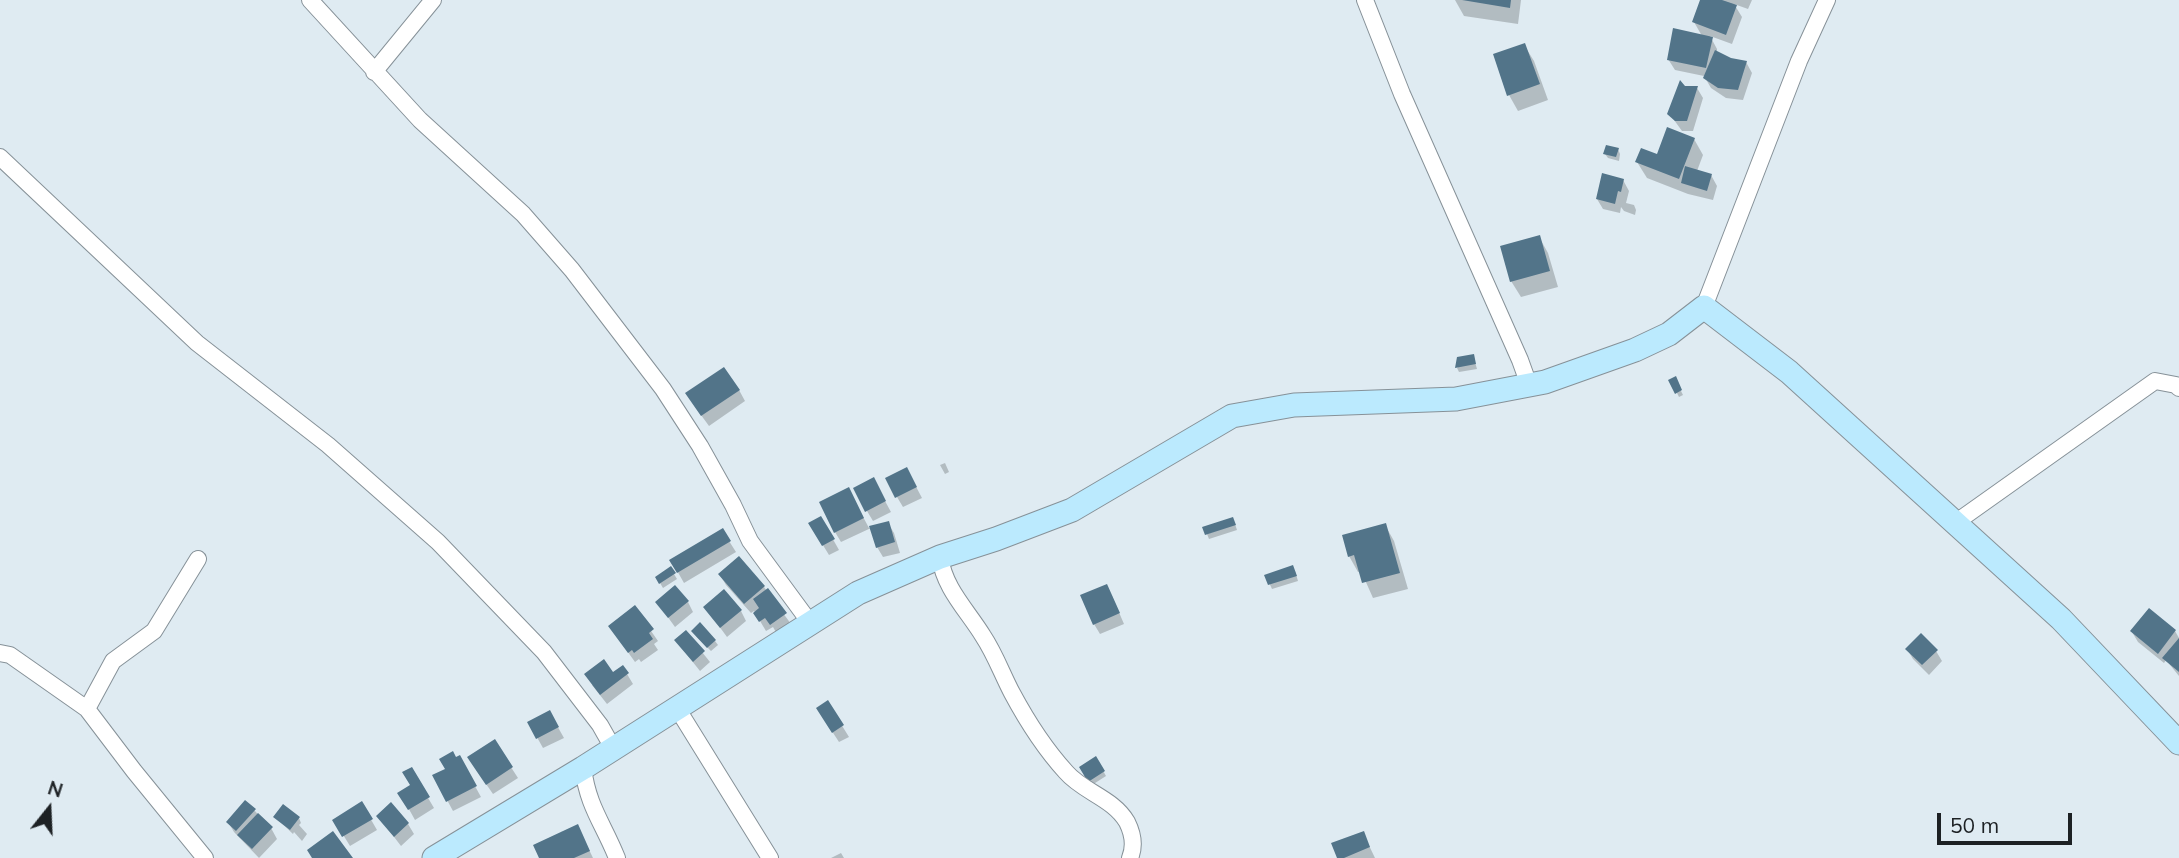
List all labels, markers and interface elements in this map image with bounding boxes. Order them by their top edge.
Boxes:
north arrow [14,774,84,844]
text: N [45,775,66,803]
scale bar [1941,798,2076,842]
text: 50 m [1950,812,1999,838]

